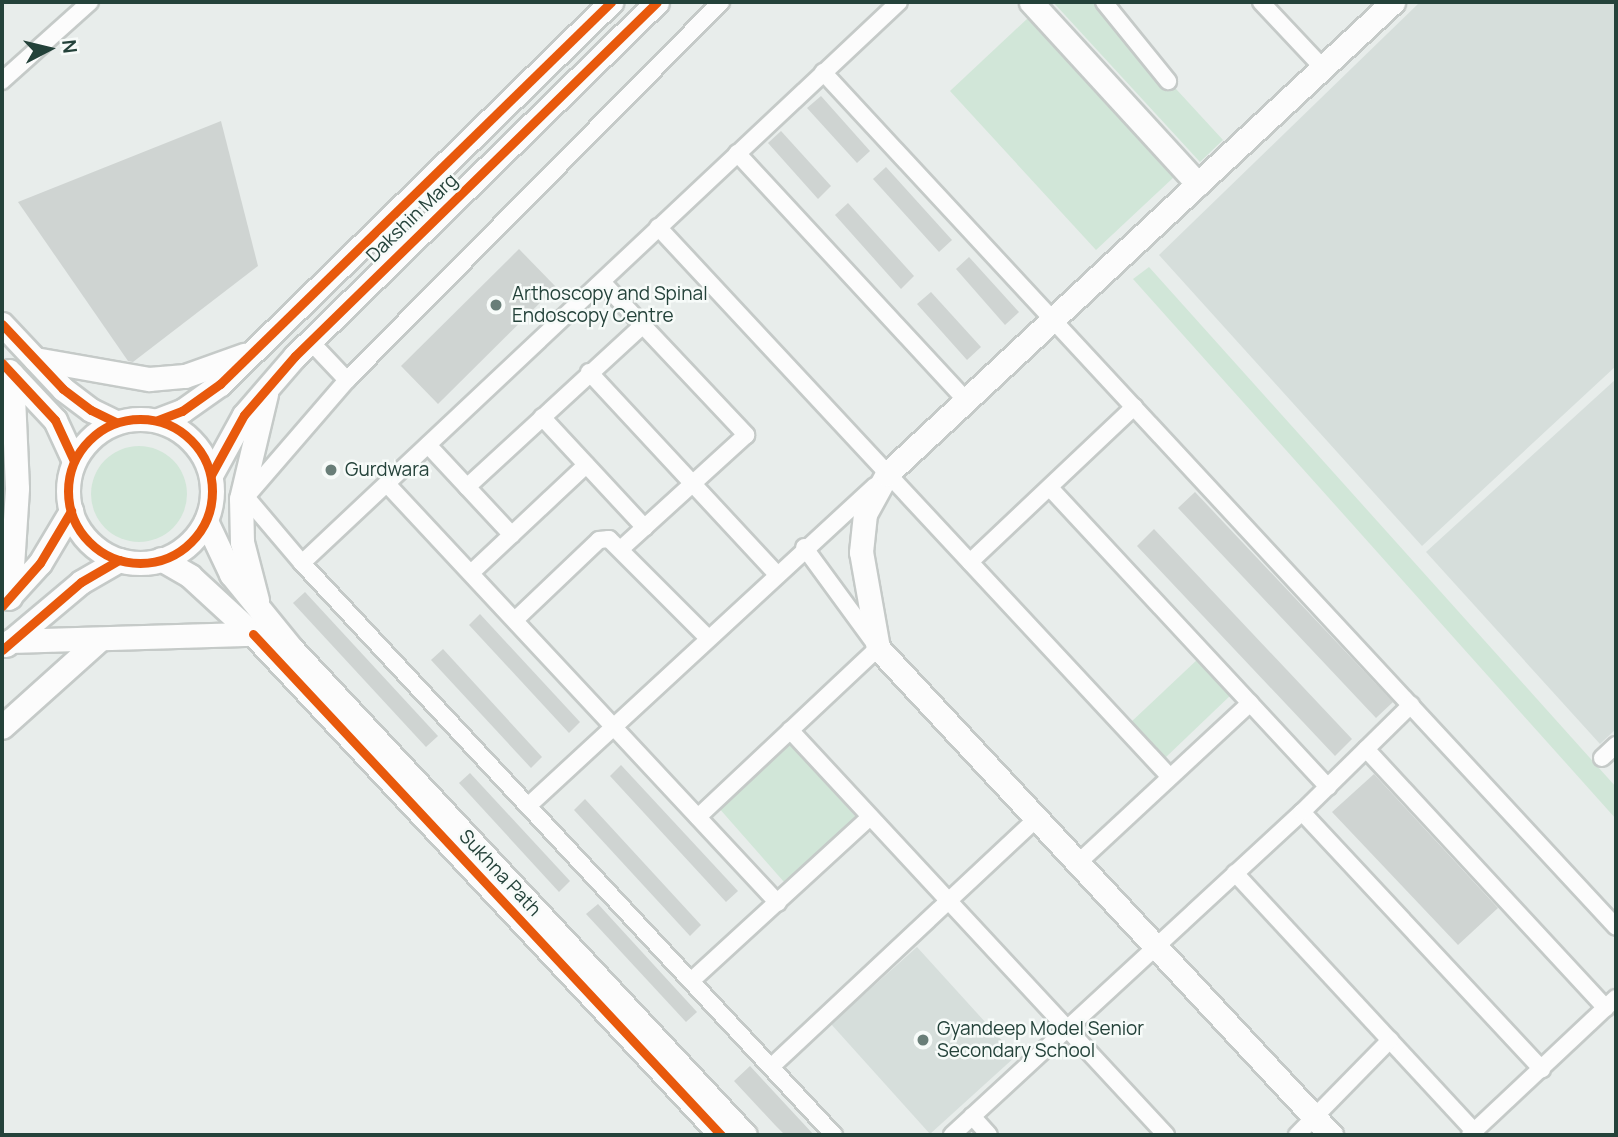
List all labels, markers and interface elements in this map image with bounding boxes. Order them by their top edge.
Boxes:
north arrow [14,14,84,84]
text: N [56,38,84,55]
street label: Dakshin Marg [362,169,462,267]
place label: Arthoscopy and Spinal Endoscopy Centre [512,283,708,327]
marker: Arthoscopy and Spinal Endoscopy Centre [486,295,506,315]
place label: Gurdwara [345,459,429,481]
marker: Gurdwara [323,462,339,478]
street label: Sukhna Path [454,825,546,921]
place label: Gyandeep Model Senior Secondary School [937,1018,1144,1062]
marker: Gyandeep Model Senior Secondary School [915,1032,931,1048]

